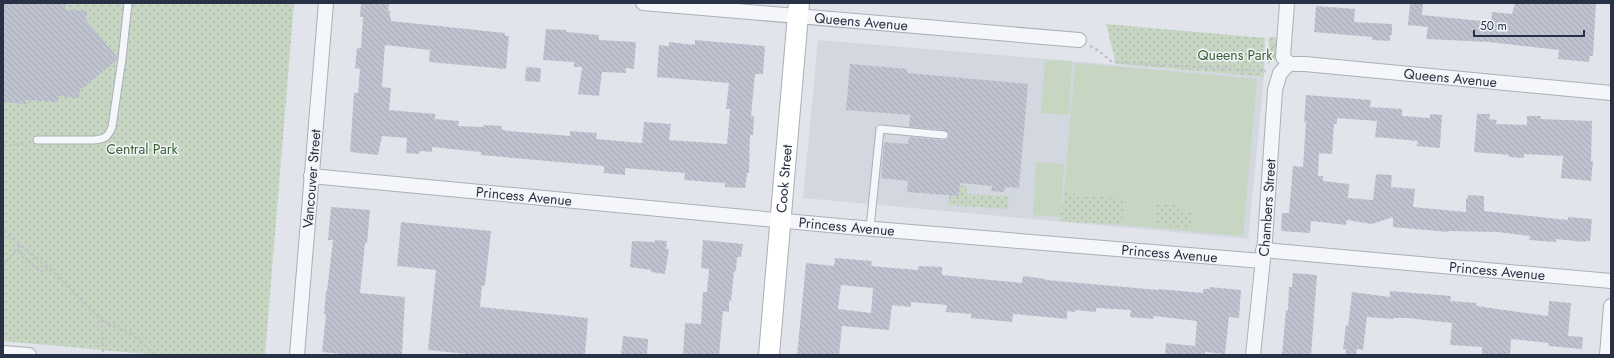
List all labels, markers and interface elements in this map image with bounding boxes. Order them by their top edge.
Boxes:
street label: Queens Avenue [814,8,909,35]
scale bar [1474,12,1584,38]
text: 50 m [1480,17,1507,35]
park label: Queens Park [1198,45,1273,65]
street label: Queens Avenue [1403,63,1498,92]
street label: Vancouver Street [297,128,326,229]
park label: Central Park [106,139,179,159]
street label: Cook Street [771,143,797,214]
street label: Chambers Street [1253,158,1280,258]
street label: Princess Avenue [475,182,573,211]
street label: Princess Avenue [798,212,895,241]
street label: Princess Avenue [1121,239,1218,267]
street label: Princess Avenue [1448,257,1546,285]

